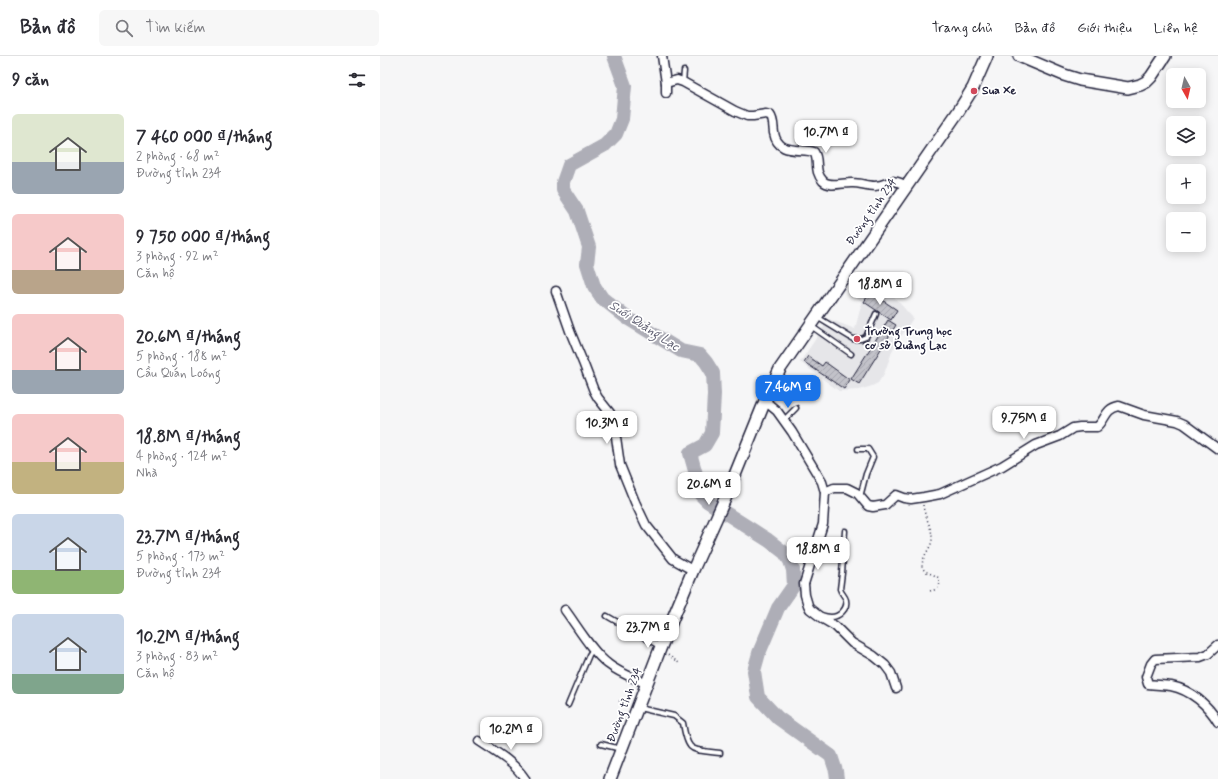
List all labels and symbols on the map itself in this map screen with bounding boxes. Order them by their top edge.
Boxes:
north arrow [1166,68,1206,108]
place label: Sua Xe [982,83,1016,99]
marker: Sua Xe [969,86,979,96]
pin: 10.7M ₫ [789,120,863,154]
street label: Đường tỉnh 234 [843,175,902,249]
pin: 18.8M ₫ [843,272,917,306]
water label: Suối Quảng Lạc [605,297,683,357]
place label: Trường Trung học cơ sở Quảng Lạc [865,324,952,355]
marker: Trường Trung học cơ sở Quảng Lạc [852,334,862,344]
pin: 7.46M ₫ [751,375,825,409]
pin: 9.75M ₫ [987,406,1061,440]
pin: 10.3M ₫ [570,411,644,445]
pin: 20.6M ₫ [672,472,746,506]
pin: 18.8M ₫ [781,537,855,571]
pin: 23.7M ₫ [611,615,685,649]
street label: Đường tỉnh 234 [603,665,648,745]
pin: 10.2M ₫ [474,717,548,751]

